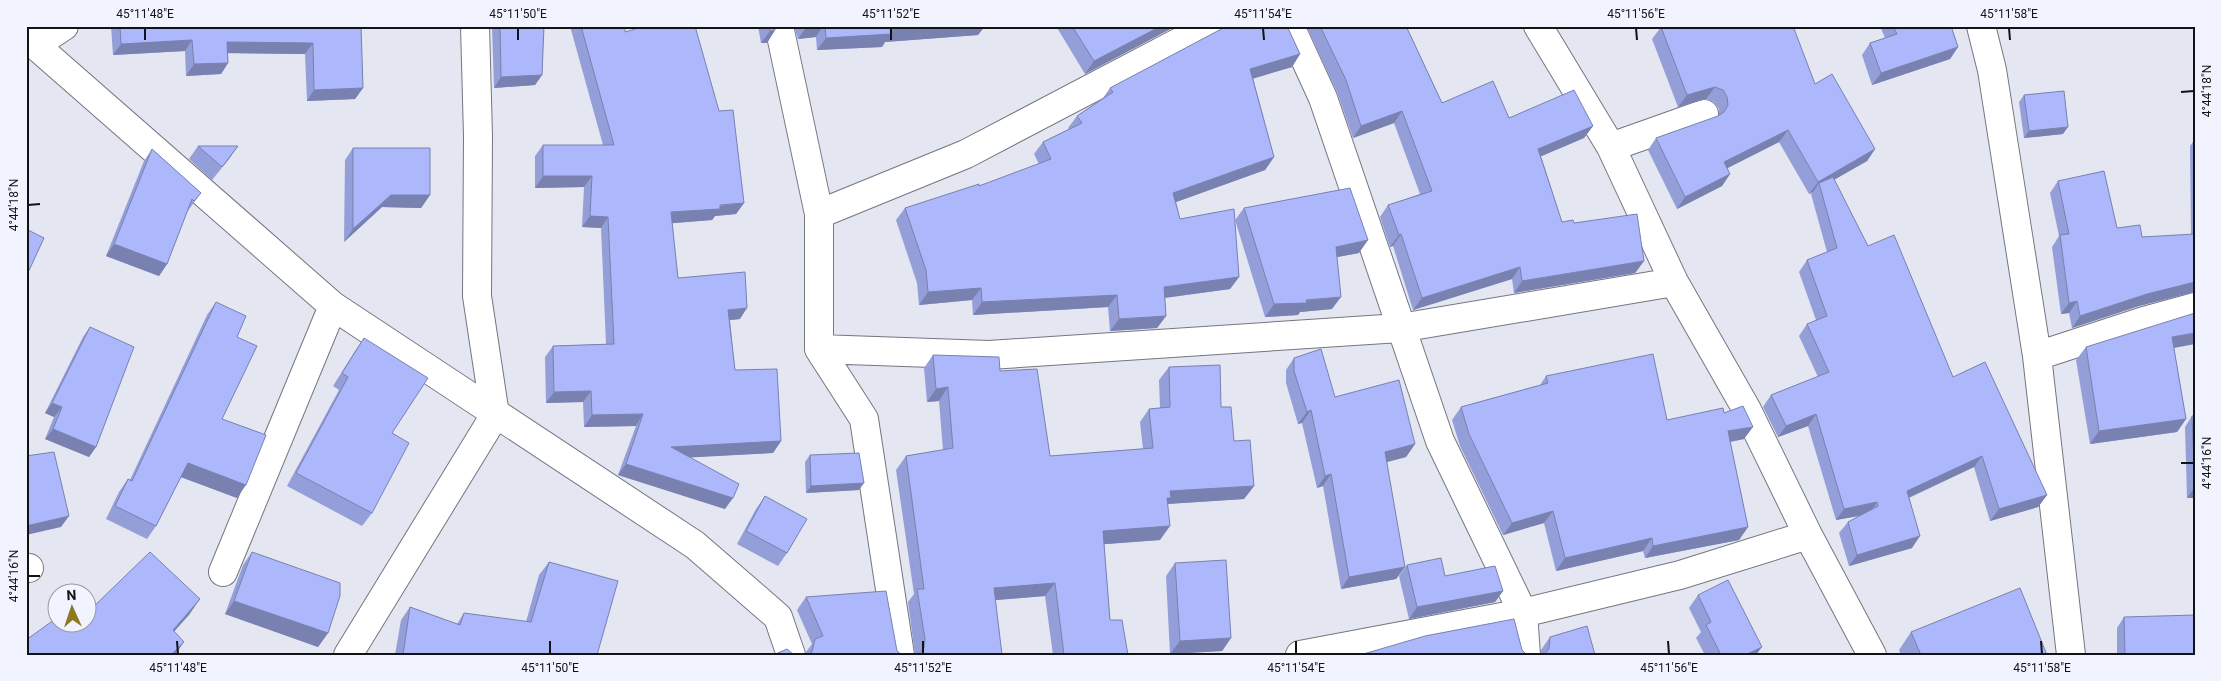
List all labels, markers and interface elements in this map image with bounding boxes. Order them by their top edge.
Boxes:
text: 45°11'48"E [116,7,174,21]
text: 45°11'50"E [489,7,547,21]
text: 45°11'52"E [862,7,920,21]
text: 45°11'54"E [1234,7,1292,21]
text: 45°11'56"E [1607,7,1665,21]
text: 45°11'58"E [1980,7,2038,21]
text: 4°44'18"N [2200,65,2214,117]
text: 4°44'18"N [7,179,21,231]
text: 4°44'16"N [2200,437,2214,489]
text: 4°44'16"N [7,550,21,602]
north arrow [48,584,98,634]
text: N [66,587,77,603]
text: 45°11'48"E [149,661,207,675]
text: 45°11'50"E [521,661,579,675]
text: 45°11'52"E [894,661,952,675]
text: 45°11'54"E [1267,661,1325,675]
text: 45°11'56"E [1640,661,1698,675]
text: 45°11'58"E [2013,661,2071,675]

